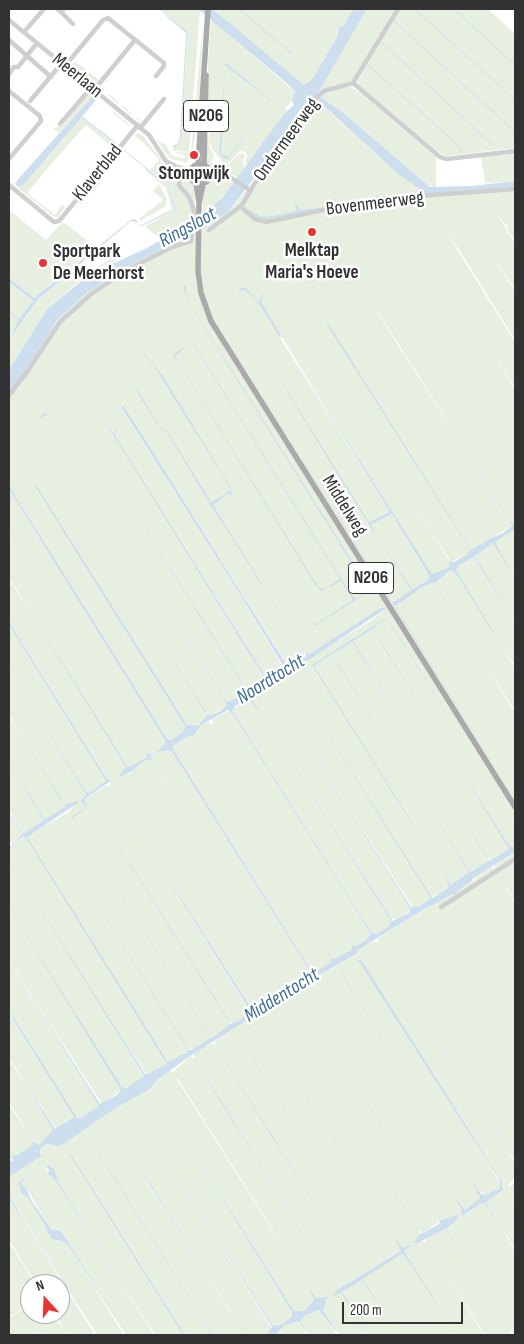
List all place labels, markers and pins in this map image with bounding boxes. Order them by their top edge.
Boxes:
marker: Stompwijk [188,149,200,161]
place label: Stompwijk [159,163,229,185]
marker: Melktap Maria's Hoeve [306,226,318,238]
place label: Melktap Maria's Hoeve [265,240,359,284]
place label: Sportpark De Meerhorst [53,241,144,285]
marker: Sportpark De Meerhorst [37,257,49,269]

